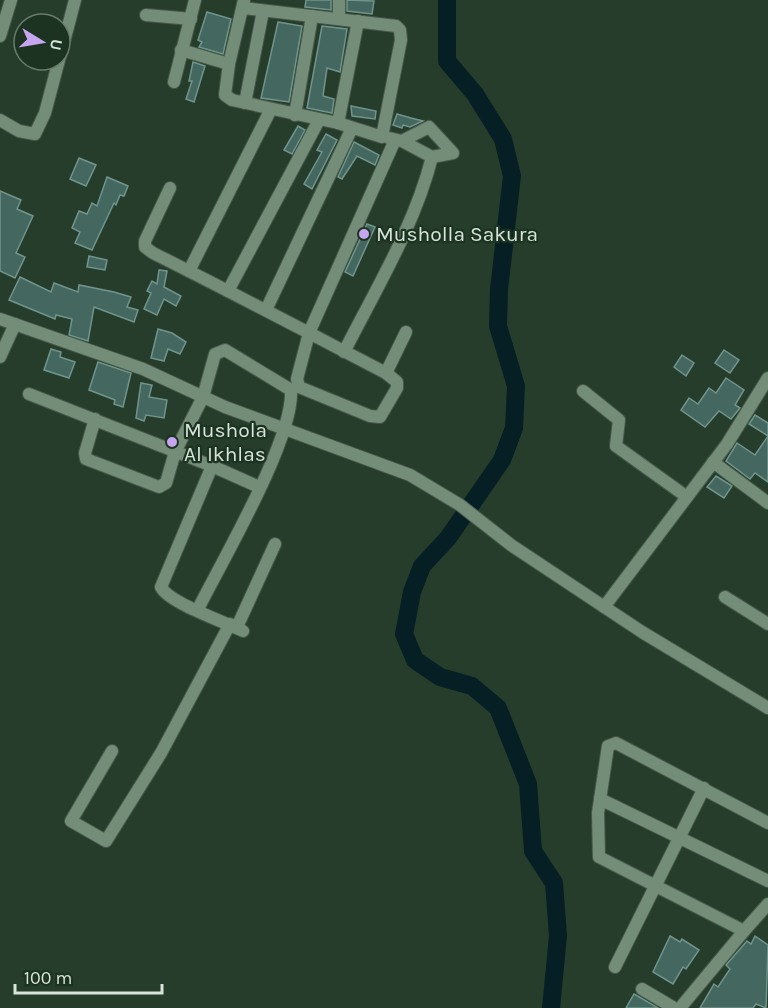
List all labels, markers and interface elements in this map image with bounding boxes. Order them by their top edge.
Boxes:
north arrow [12,12,72,72]
text: U [46,38,67,52]
place label: Musholla Sakura [376,222,538,246]
marker: Musholla Sakura [357,227,371,241]
place label: Mushola Al Ikhlas [184,418,267,466]
marker: Mushola Al Ikhlas [165,435,179,449]
scale bar [15,957,162,995]
text: 100 m [24,967,72,989]

